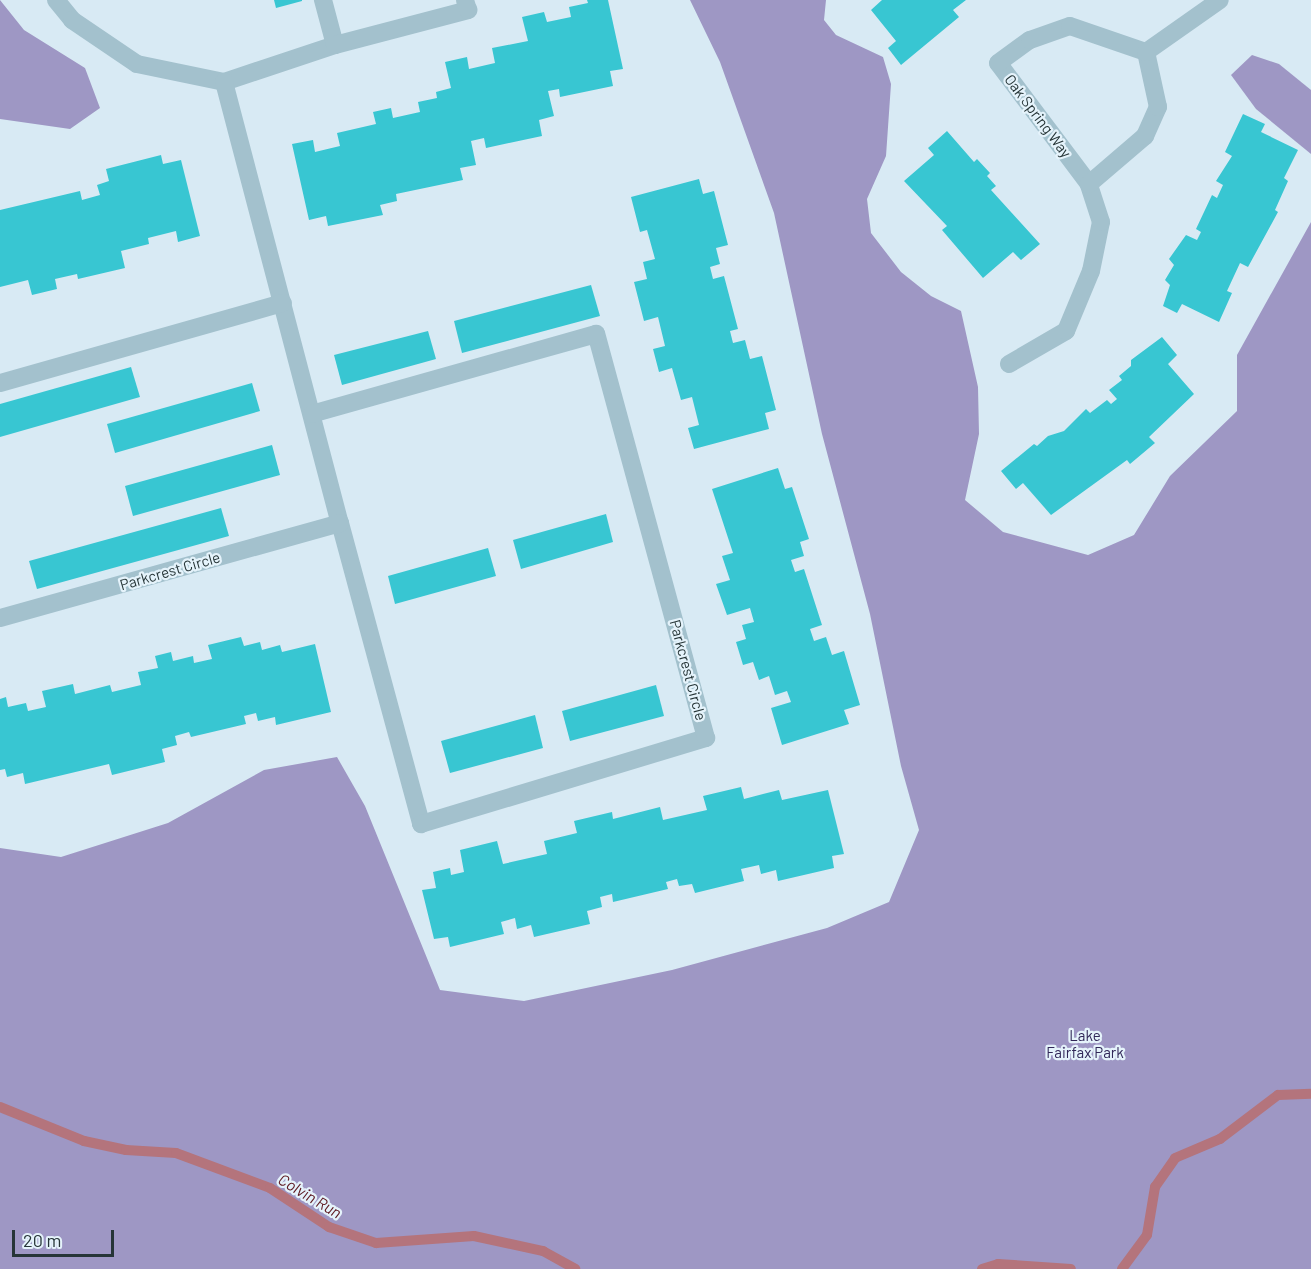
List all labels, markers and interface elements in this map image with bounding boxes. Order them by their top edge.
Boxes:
street label: Oak Spring Way [1001,71,1075,161]
street label: Parkcrest Circle [118,548,222,594]
street label: Parkcrest Circle [666,618,710,722]
park label: Lake Fairfax Park [1046,1026,1124,1061]
water label: Colvin Run [275,1170,345,1222]
scale bar [15,1218,117,1256]
text: 20 m [23,1229,61,1251]

